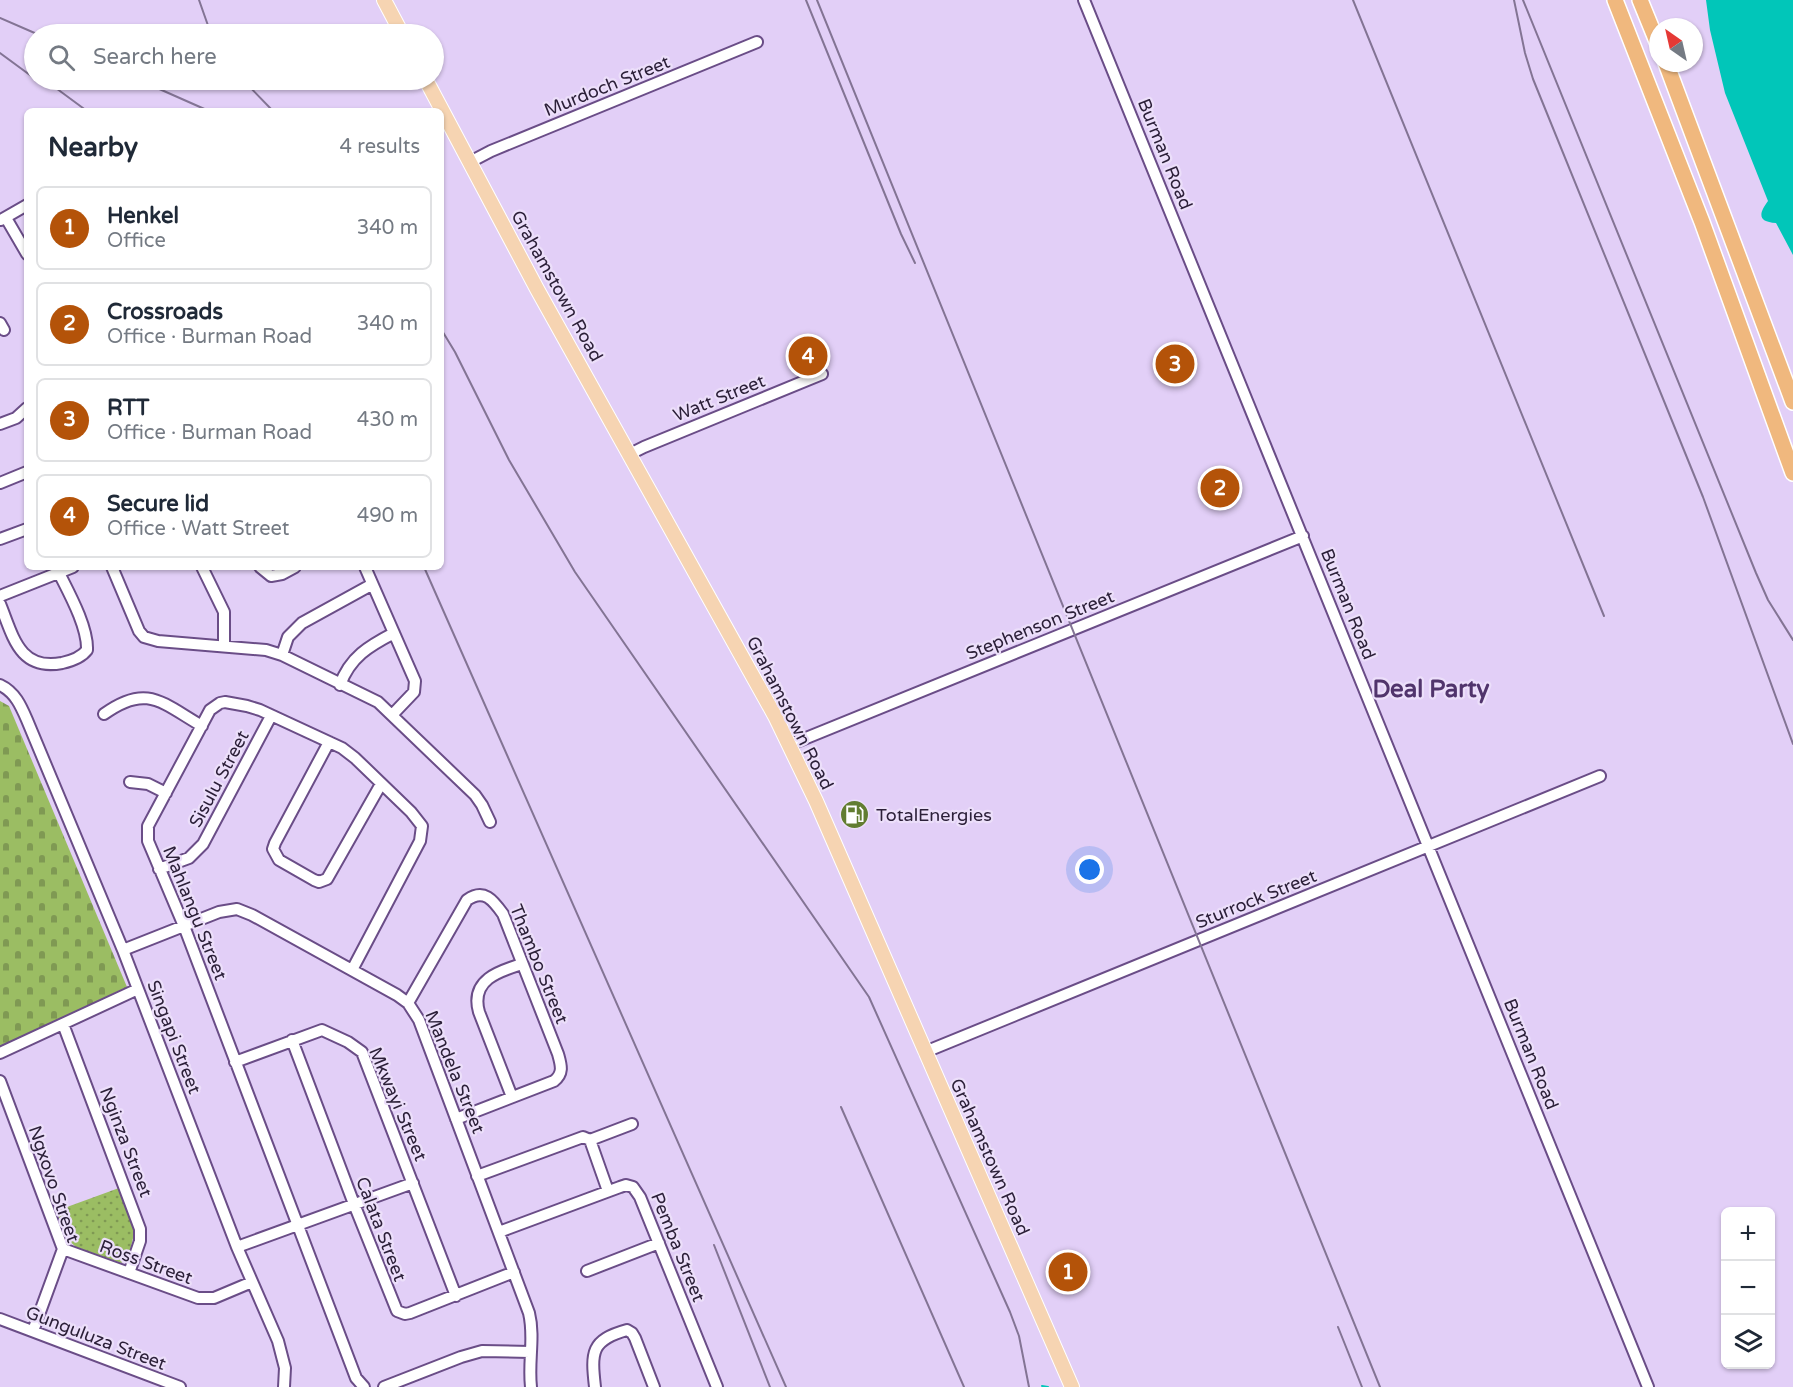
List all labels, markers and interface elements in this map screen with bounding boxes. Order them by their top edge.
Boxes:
north arrow [1649,18,1703,72]
search box [24,24,444,90]
icon: search [45,41,78,74]
text: Search here [93,44,217,70]
street label: Murdoch Street [541,51,673,121]
street label: Burman Road [1133,95,1197,213]
text: Nearby [48,132,138,163]
text: 4 results [340,135,420,159]
text: Henkel [107,203,179,229]
street label: Grahamstown Road [506,207,608,365]
text: 1 [63,216,76,240]
text: 340 m [357,216,418,240]
text: Office [107,229,166,253]
text: Crossroads [107,299,223,325]
text: 2 [63,312,76,336]
text: 340 m [357,312,418,336]
text: Office · Burman Road [107,325,312,349]
pin: 4 [788,334,828,378]
pin: 3 [1156,342,1194,386]
street label: Watt Street [670,370,768,426]
text: RTT [107,395,149,421]
text: 3 [63,408,76,432]
text: 430 m [357,408,418,432]
text: Office · Burman Road [107,421,312,445]
pin: 2 [1200,466,1240,510]
text: Secure lid [107,491,209,517]
text: 4 [63,504,76,528]
text: 490 m [357,504,418,528]
text: Office · Watt Street [107,517,289,541]
street label: Burman Road [1316,545,1380,663]
street label: Stephenson Street [963,585,1117,665]
street label: Grahamstown Road [742,632,838,794]
district label: Deal Party [1373,675,1490,704]
street label: Sisulu Street [184,727,254,831]
fuel station icon: TotalEnergies [839,799,871,831]
place label: TotalEnergies [876,804,992,826]
street label: Mahlangu Street [158,843,232,983]
your location [1075,855,1104,884]
street label: Sturrock Street [1192,865,1320,933]
street label: Thambo Street [505,901,573,1027]
street label: Singapi Street [142,977,206,1097]
street label: Burman Road [1499,995,1563,1113]
street label: Mandela Street [420,1007,490,1137]
street label: Mkwayi Street [364,1044,432,1164]
street label: Grahamstown Road [945,1075,1035,1239]
street label: Nginza Street [95,1084,157,1200]
street label: Ngxovo Street [24,1123,84,1245]
street label: Calata Street [351,1174,411,1284]
street label: Pemba Street [646,1189,710,1305]
map controls [1721,1207,1775,1369]
button: + [1721,1207,1775,1261]
street label: Ross Street [97,1235,196,1289]
pin: 1 [1048,1250,1088,1294]
button: − [1721,1261,1775,1315]
street label: Gunguluza Street [23,1301,169,1375]
button: layers [1721,1315,1775,1369]

